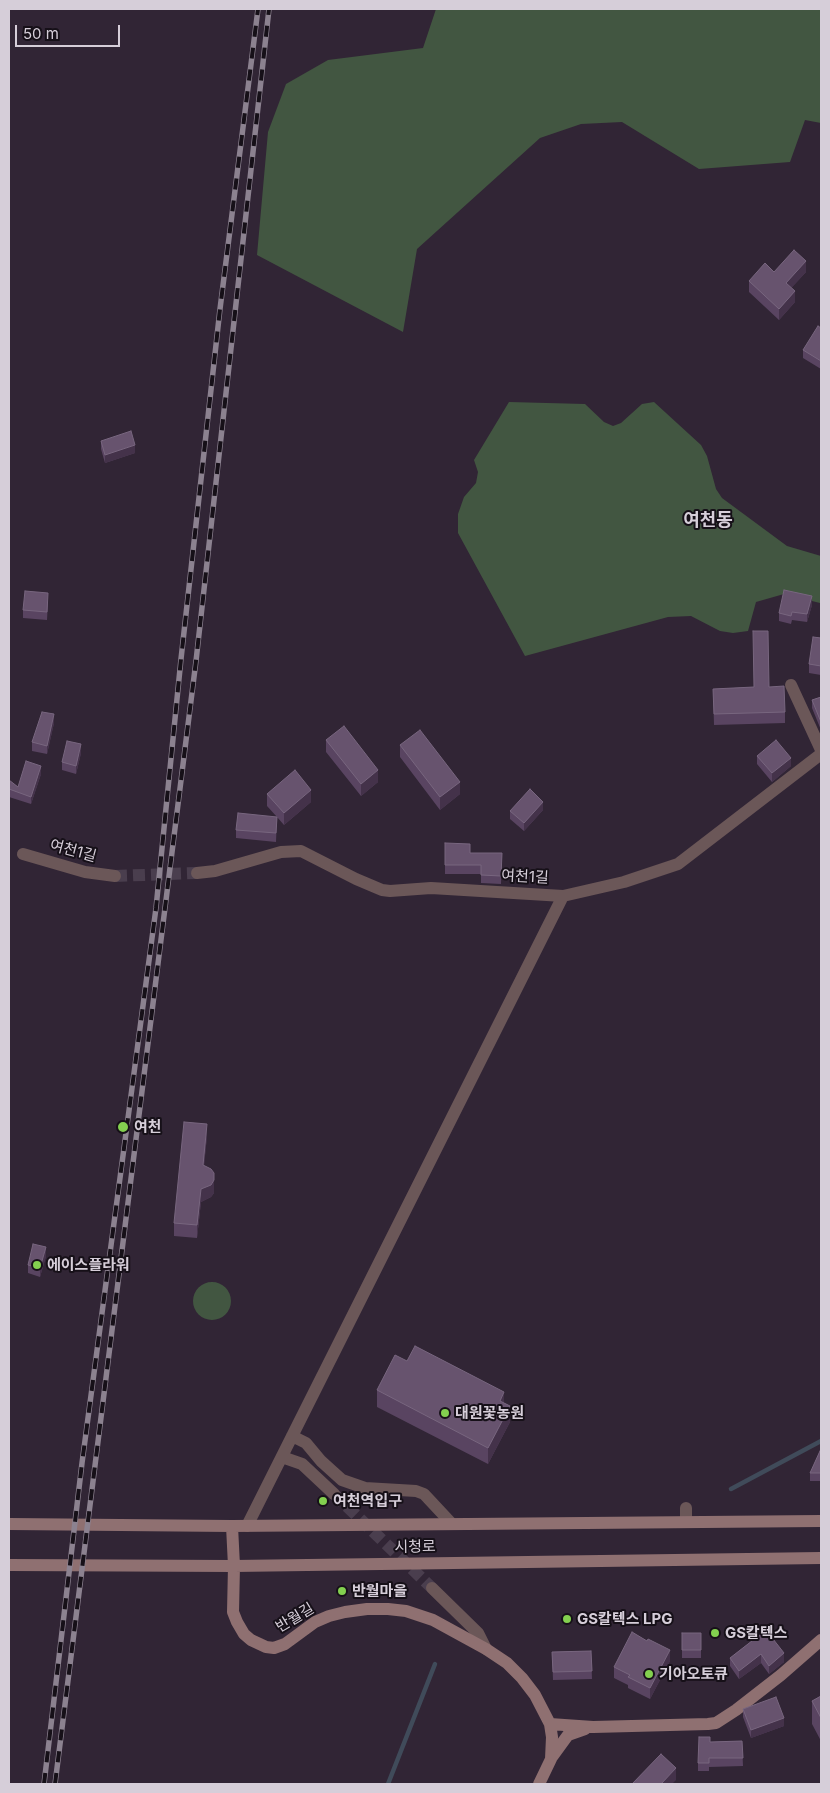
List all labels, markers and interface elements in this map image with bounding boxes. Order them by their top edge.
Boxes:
scale bar [18,15,122,47]
text: 50 m [23,24,59,43]
district label: 여천동 [683,510,733,532]
street label: 여천1길 [48,836,98,866]
street label: 여천1길 [501,867,549,887]
place label: 여천 [134,1118,162,1136]
marker: 여천 [116,1120,130,1134]
place label: 에이스플라워 [47,1256,130,1274]
marker: 에이스플라워 [31,1259,43,1271]
place label: 대원꽃농원 [455,1404,524,1422]
marker: 대원꽃농원 [439,1407,451,1419]
place label: 여천역입구 [333,1492,402,1510]
marker: 여천역입구 [317,1495,329,1507]
street label: 시청로 [394,1538,436,1556]
place label: 반월마을 [352,1582,407,1600]
marker: 반월마을 [336,1585,348,1597]
street label: 반월길 [273,1600,317,1636]
place label: GS칼텍스 LPG [577,1610,672,1628]
marker: GS칼텍스 LPG [561,1613,573,1625]
place label: GS칼텍스 [725,1624,787,1642]
marker: GS칼텍스 [709,1627,721,1639]
place label: 기아오토큐 [659,1665,728,1683]
marker: 기아오토큐 [643,1668,655,1680]

